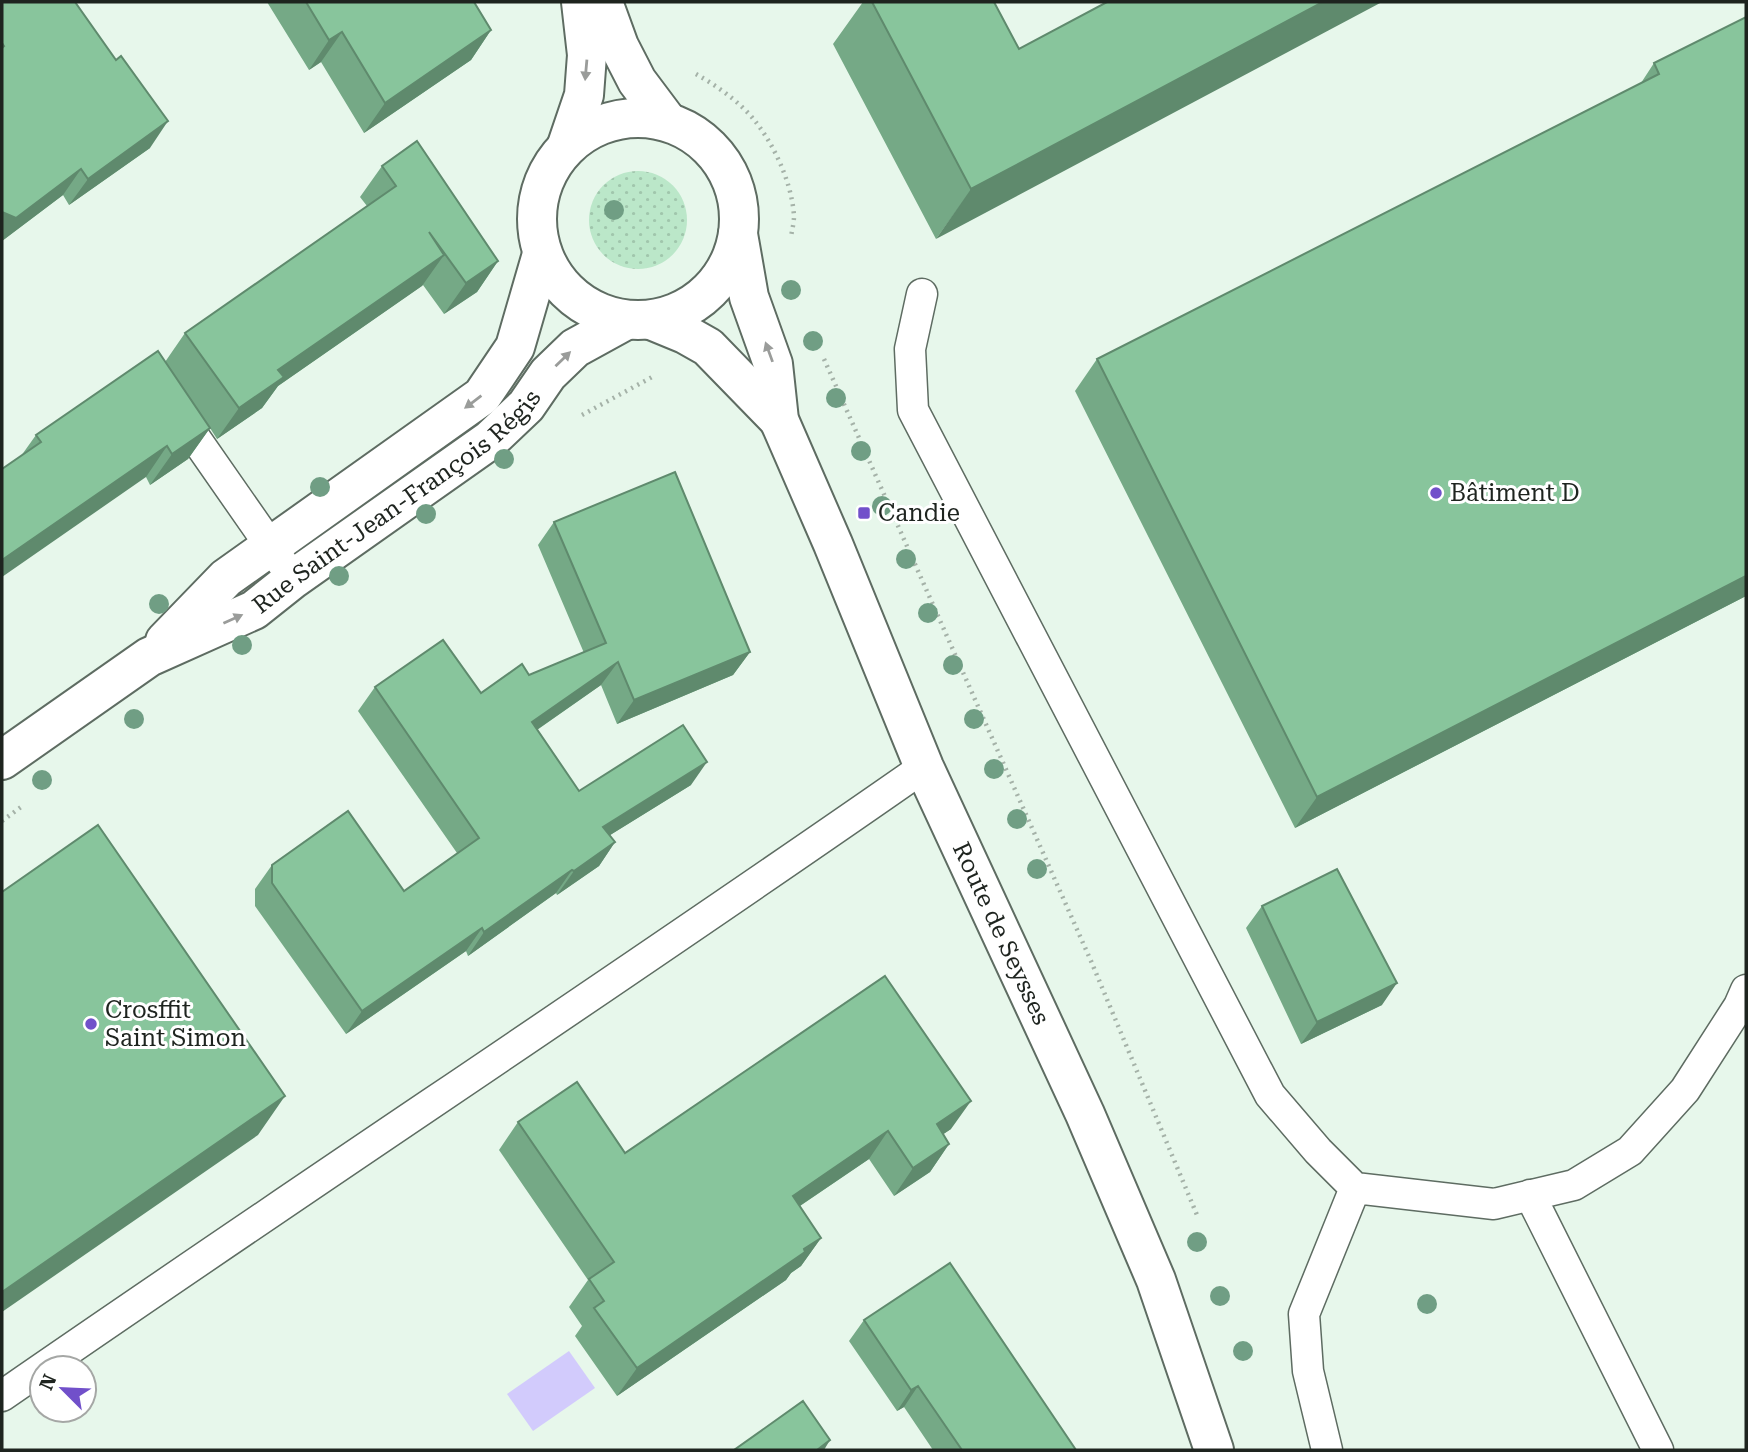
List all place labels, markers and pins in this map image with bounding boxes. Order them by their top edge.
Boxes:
place label: Bâtiment D [1450,479,1579,507]
marker: Bâtiment D [1428,485,1444,501]
place label: Candie [878,499,960,527]
marker: Candie [856,505,872,521]
place label: Crosffit Saint Simon [105,996,246,1052]
marker: Crosffit Saint Simon [83,1016,99,1032]

